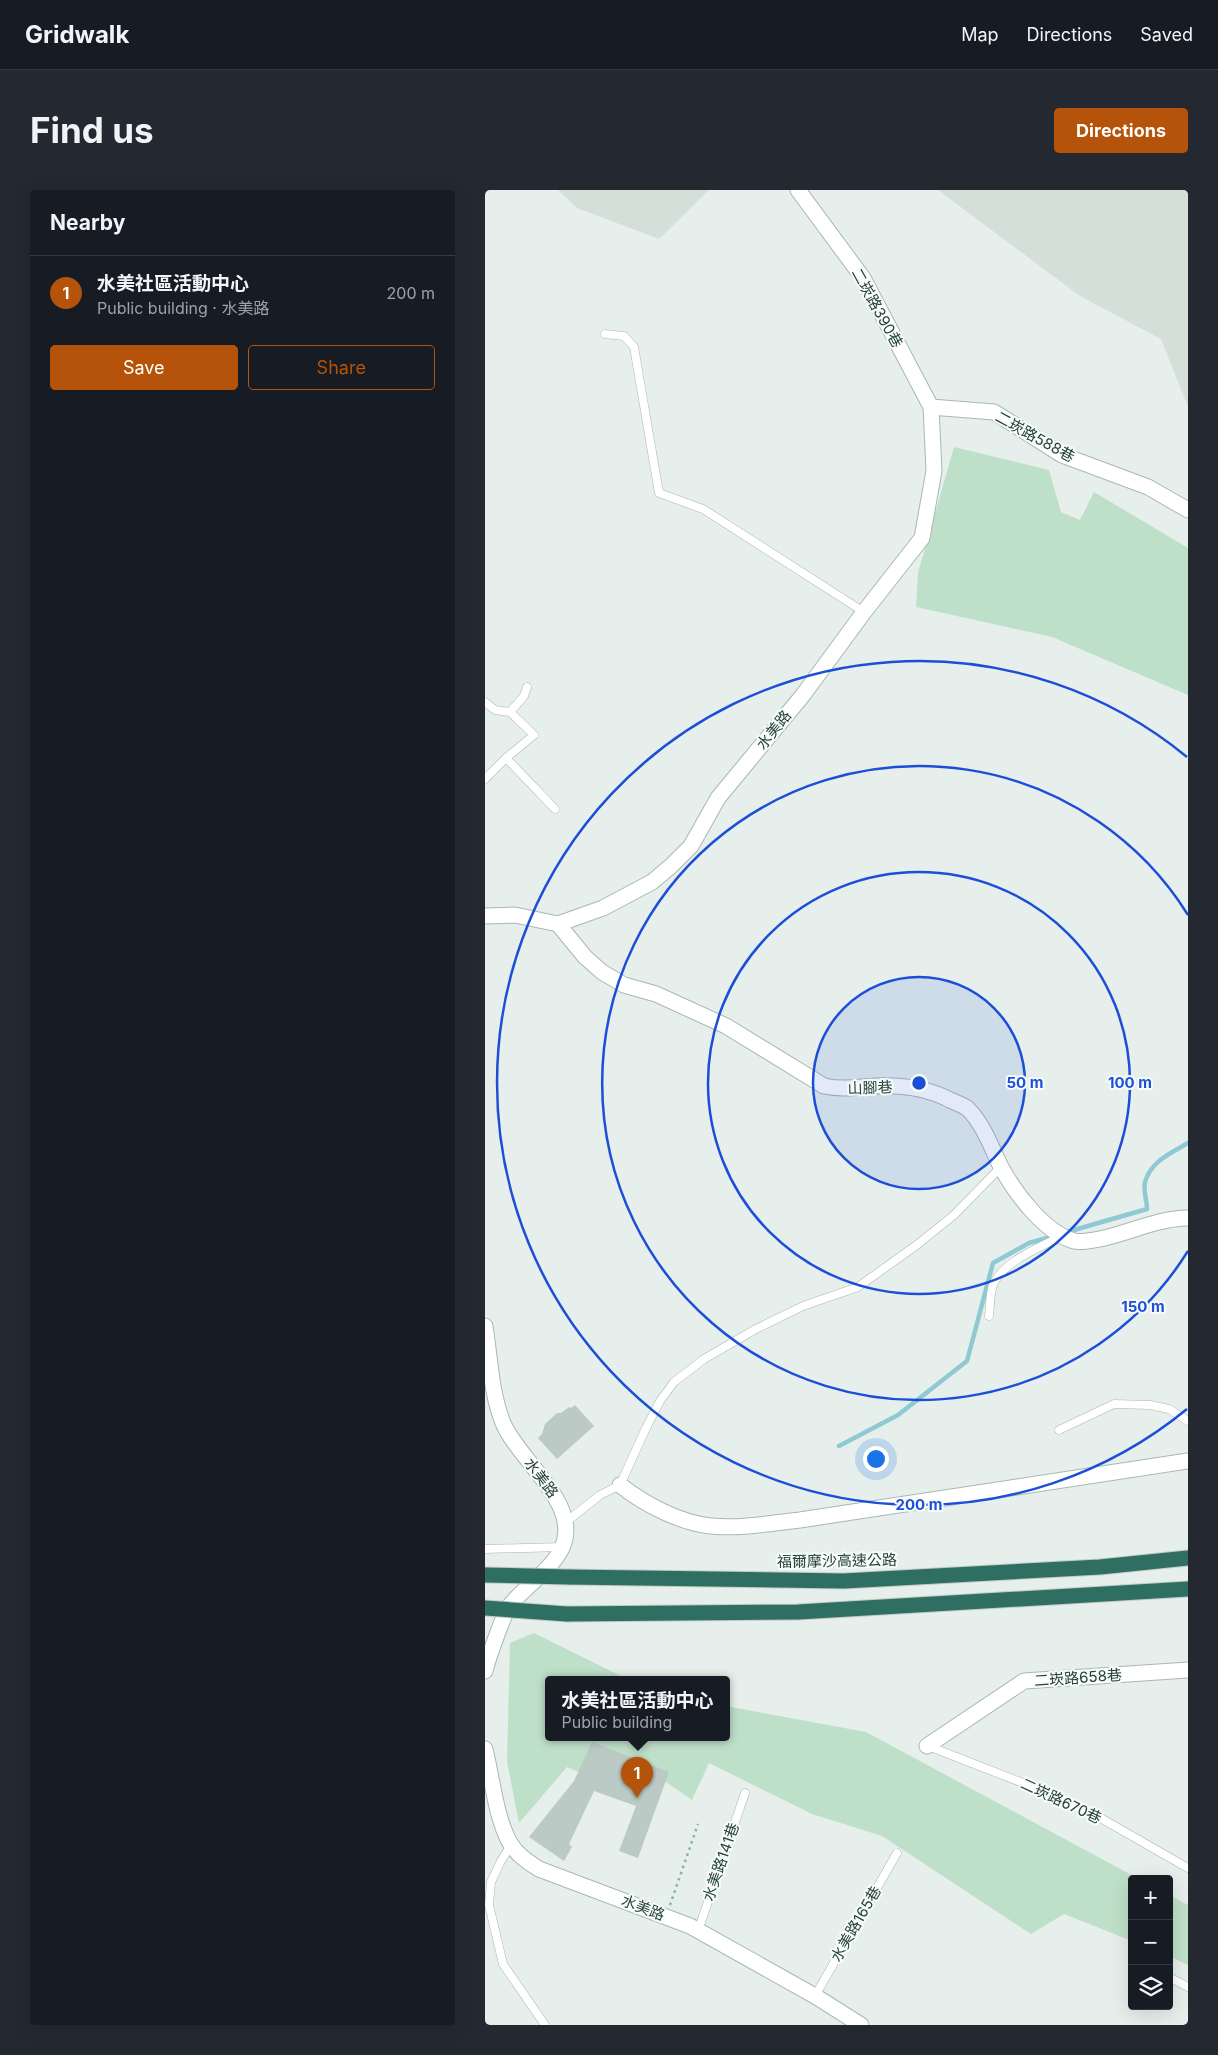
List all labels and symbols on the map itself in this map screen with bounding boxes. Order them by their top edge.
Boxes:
street label: 二崁路390巷 [848,265,907,351]
street label: 二崁路588巷 [992,407,1078,466]
street label: 水美路 [752,706,795,753]
text: 50 m [1007,1073,1043,1092]
text: 100 m [1108,1073,1152,1092]
centre of rings [910,1074,928,1092]
street label: 山腳巷 [847,1077,893,1098]
text: 150 m [1121,1297,1165,1316]
your location [863,1446,889,1472]
street label: 水美路 [520,1454,563,1501]
text: 200 m [896,1495,942,1514]
street label: 福爾摩沙高速公路 [777,1550,897,1571]
street label: 二崁路658巷 [1034,1665,1122,1690]
pin: 1 [621,1757,653,1798]
street label: 二崁路670巷 [1018,1774,1105,1828]
street label: 水美路141巷 [698,1820,743,1904]
street label: 水美路165巷 [826,1882,885,1965]
street label: 水美路 [619,1891,668,1924]

